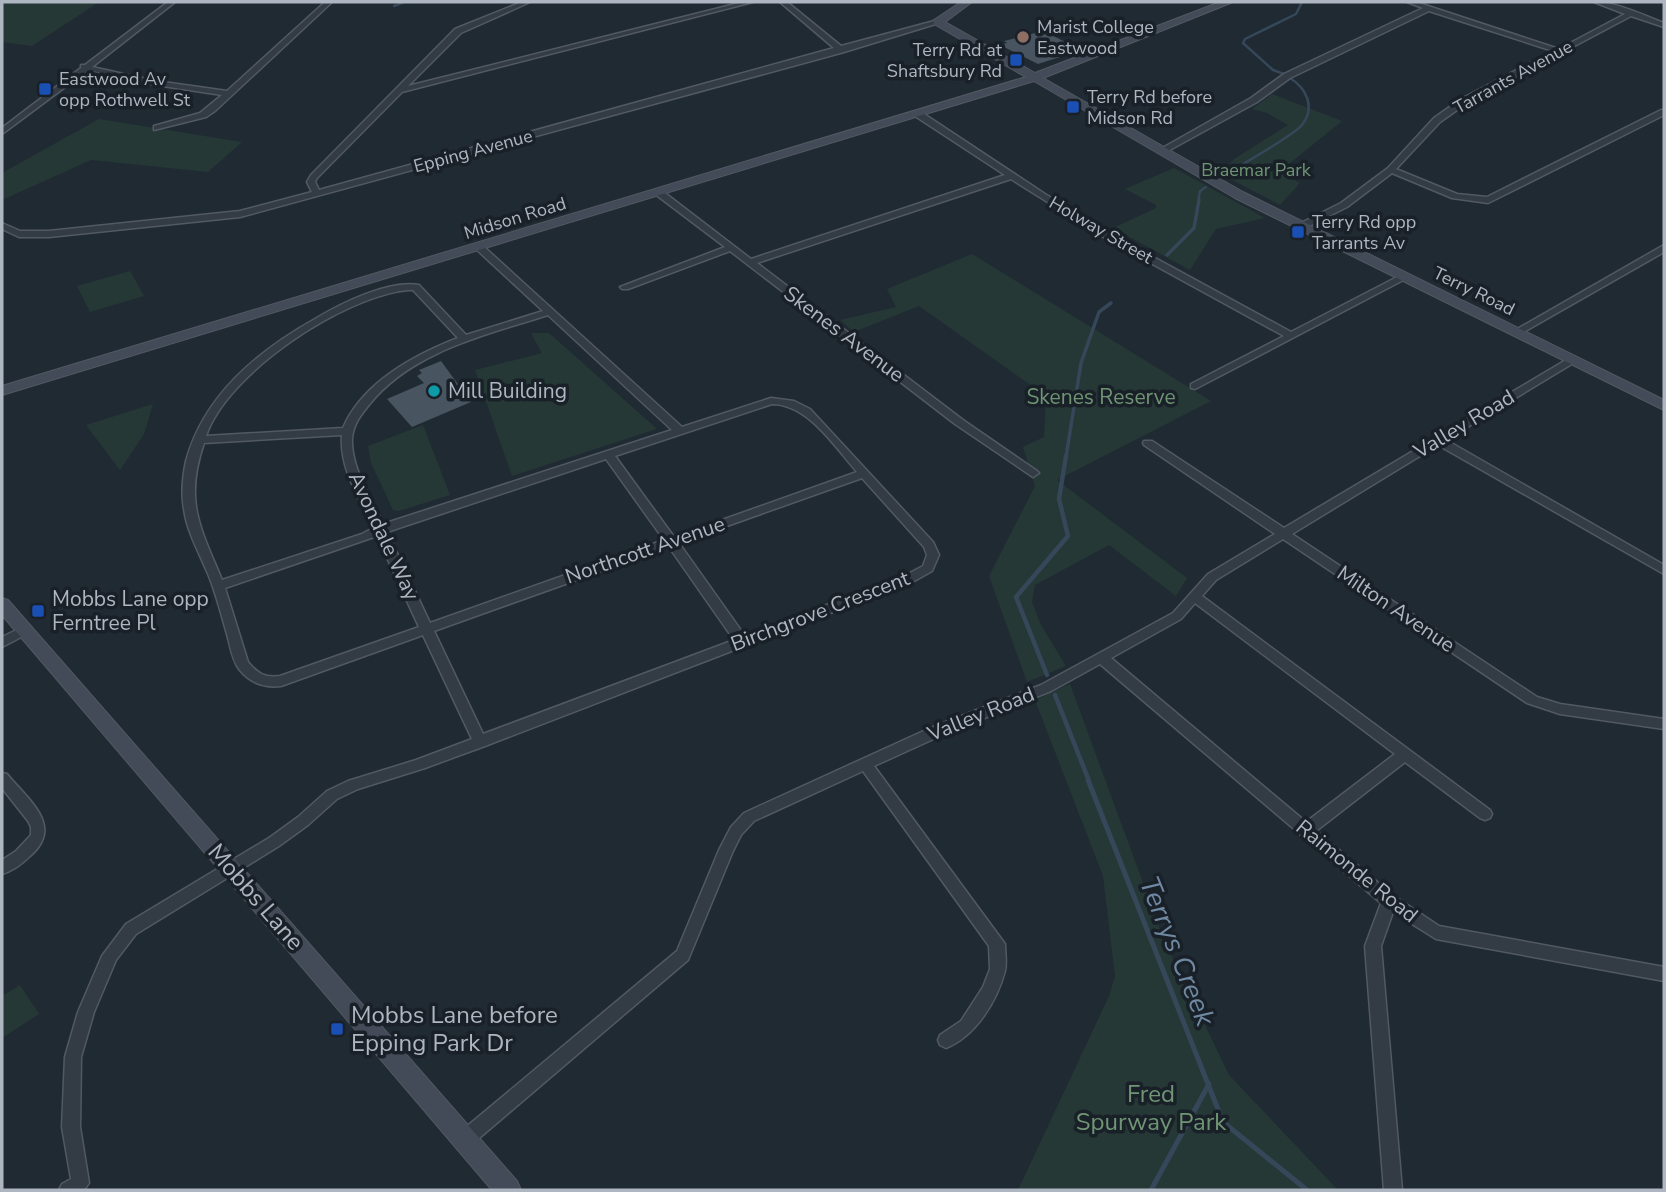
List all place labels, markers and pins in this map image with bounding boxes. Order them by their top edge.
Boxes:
place label: Marist College Eastwood [1037,15,1154,60]
marker: Marist College Eastwood [1015,29,1031,45]
place label: Terry Rd at Shaftsbury Rd [887,38,1003,83]
marker: Terry Rd at Shaftsbury Rd [1008,52,1024,68]
place label: Eastwood Av opp Rothwell St [59,67,191,112]
marker: Eastwood Av opp Rothwell St [37,81,53,97]
place label: Terry Rd before Midson Rd [1087,85,1212,130]
marker: Terry Rd before Midson Rd [1065,99,1081,115]
place label: Terry Rd opp Tarrants Av [1312,210,1416,255]
marker: Terry Rd opp Tarrants Av [1290,224,1306,240]
place label: Mill Building [448,377,567,405]
marker: Mill Building [426,383,442,399]
place label: Mobbs Lane opp Ferntree Pl [52,585,209,637]
marker: Mobbs Lane opp Ferntree Pl [30,603,46,619]
place label: Mobbs Lane before Epping Park Dr [351,999,558,1059]
marker: Mobbs Lane before Epping Park Dr [329,1021,345,1037]

